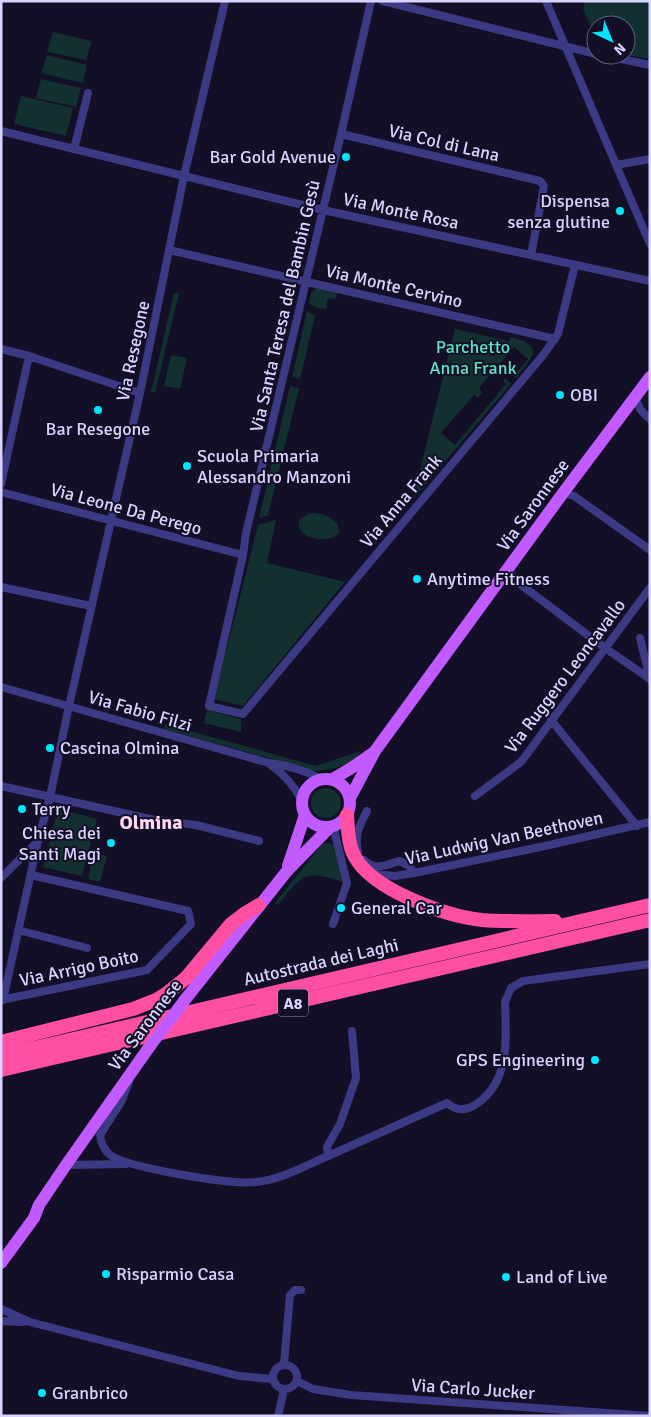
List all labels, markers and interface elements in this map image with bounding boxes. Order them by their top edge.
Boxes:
north arrow [586,15,636,65]
text: N [610,39,629,58]
street label: Via Col di Lana [386,120,502,166]
place label: Bar Gold Avenue [209,146,336,168]
marker: Bar Gold Avenue [340,151,352,163]
street label: Via Santa Teresa del Bambin Gesù [245,178,325,434]
street label: Via Monte Rosa [341,188,461,234]
place label: Dispensa senza glutine [508,190,610,233]
marker: Dispensa senza glutine [614,205,626,217]
street label: Via Monte Cervino [323,260,465,312]
street label: Via Resegone [112,299,154,403]
park label: Parchetto Anna Frank [429,336,517,379]
place label: OBI [570,384,598,406]
marker: OBI [554,389,566,401]
marker: Bar Resegone [92,404,104,416]
place label: Bar Resegone [46,418,150,440]
place label: Scuola Primaria Alessandro Manzoni [197,445,351,488]
street label: Via Anna Frank [355,450,447,552]
street label: Via Saronnese [492,455,574,555]
marker: Scuola Primaria Alessandro Manzoni [181,460,193,472]
street label: Via Leone Da Perego [48,478,204,540]
place label: Anytime Fitness [427,568,550,590]
marker: Anytime Fitness [411,573,423,585]
street label: Via Ruggero Leoncavallo [500,595,630,757]
street label: Via Fabio Filzi [86,686,194,736]
place label: Cascina Olmina [60,737,180,759]
marker: Cascina Olmina [44,742,56,754]
place label: Terry [32,798,71,820]
marker: Terry [16,803,28,815]
street label: Via Ludwig Van Beethoven [403,806,605,870]
district label: Olmina [120,810,182,835]
place label: Chiesa dei Santi Magi [19,822,101,865]
marker: Chiesa dei Santi Magi [105,837,117,849]
place label: General Car [351,897,442,919]
marker: General Car [335,902,347,914]
street label: Autostrada dei Laghi [241,933,401,991]
street label: Via Arrigo Boito [17,945,141,991]
street label: Via Saronnese [104,975,186,1075]
road number: A8 [278,990,308,1016]
place label: GPS Engineering [456,1049,585,1071]
marker: GPS Engineering [589,1054,601,1066]
place label: Risparmio Casa [116,1263,234,1285]
place label: Land of Live [516,1266,608,1288]
marker: Risparmio Casa [100,1268,112,1280]
marker: Land of Live [500,1271,512,1283]
street label: Via Carlo Jucker [410,1374,536,1404]
place label: Granbrico [52,1382,128,1404]
marker: Granbrico [36,1387,48,1399]

